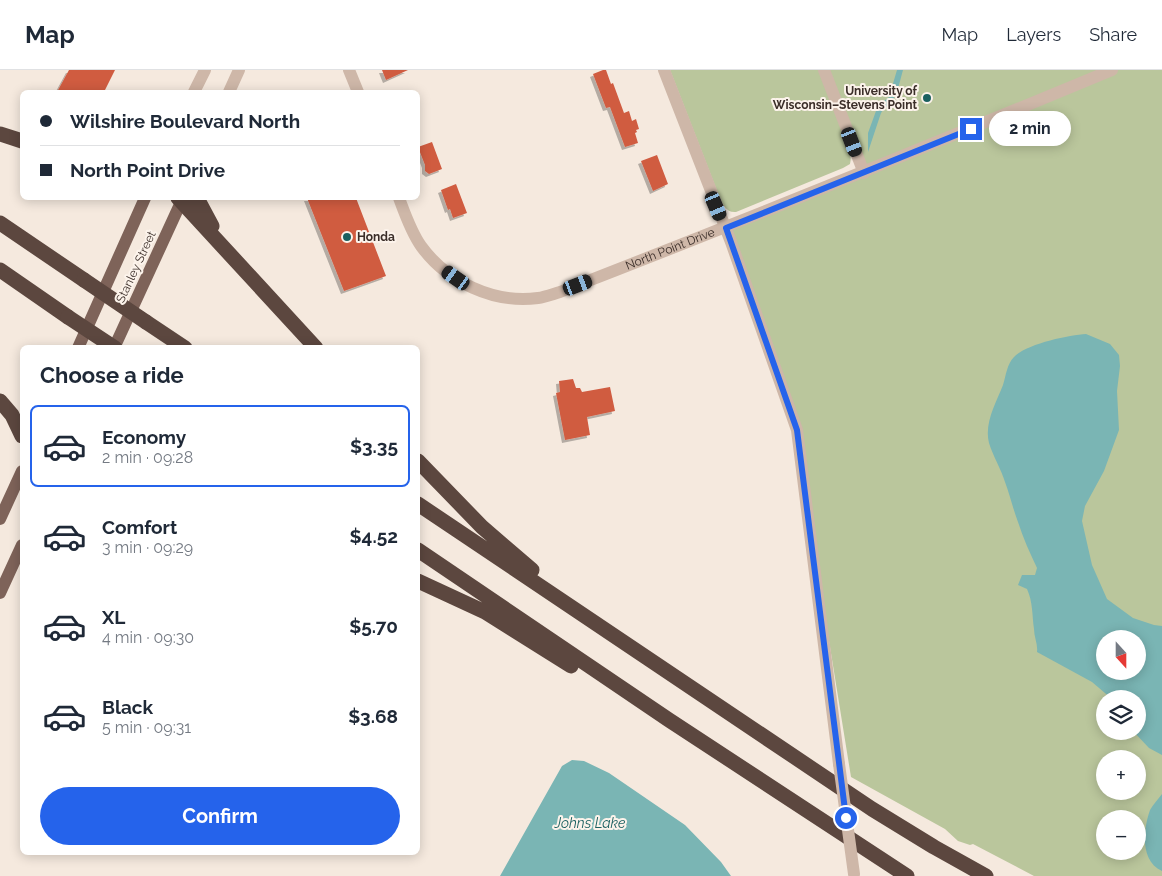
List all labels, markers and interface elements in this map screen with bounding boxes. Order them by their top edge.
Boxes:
text: Map [25,20,75,49]
text: Map [942,24,978,45]
text: Layers [1006,24,1061,45]
text: Share [1089,24,1137,45]
place label: University of Wisconsin–Stevens Point [773,84,918,112]
marker: University of Wisconsin–Stevens Point [921,92,933,104]
text: Wilshire Boulevard North [70,110,300,132]
callout: 2 min [988,112,1071,146]
route end [960,118,982,140]
text: 2 min [1009,119,1051,138]
car [839,125,864,159]
text: North Point Drive [70,159,225,181]
car [703,189,728,223]
street label: North Point Drive [624,225,717,273]
street label: Stanley Street [113,229,159,305]
place label: Honda [357,230,395,244]
marker: Honda [341,231,353,243]
car [439,263,472,293]
car [561,273,594,297]
text: Choose a ride [40,362,184,388]
icon: car [42,424,87,469]
text: Economy [102,426,186,448]
text: $3.35 [350,435,398,457]
text: 2 min · 09:28 [102,448,193,467]
icon: car [42,514,87,559]
text: Comfort [102,516,177,538]
text: $4.52 [350,525,398,547]
text: 3 min · 09:29 [102,538,193,557]
icon: car [42,604,87,649]
text: XL [102,606,125,628]
text: $5.70 [349,615,398,637]
text: 4 min · 09:30 [102,628,194,647]
north arrow [1096,630,1146,680]
map controls [1096,630,1146,860]
button: layers [1096,690,1146,740]
icon: car [42,694,87,739]
text: Black [102,696,153,718]
text: $3.68 [348,705,398,727]
text: 5 min · 09:31 [102,718,191,737]
button: + [1096,750,1146,800]
button: Confirm [40,787,400,845]
route start [835,807,857,829]
button: − [1096,810,1146,860]
water label: Johns Lake [554,815,626,831]

